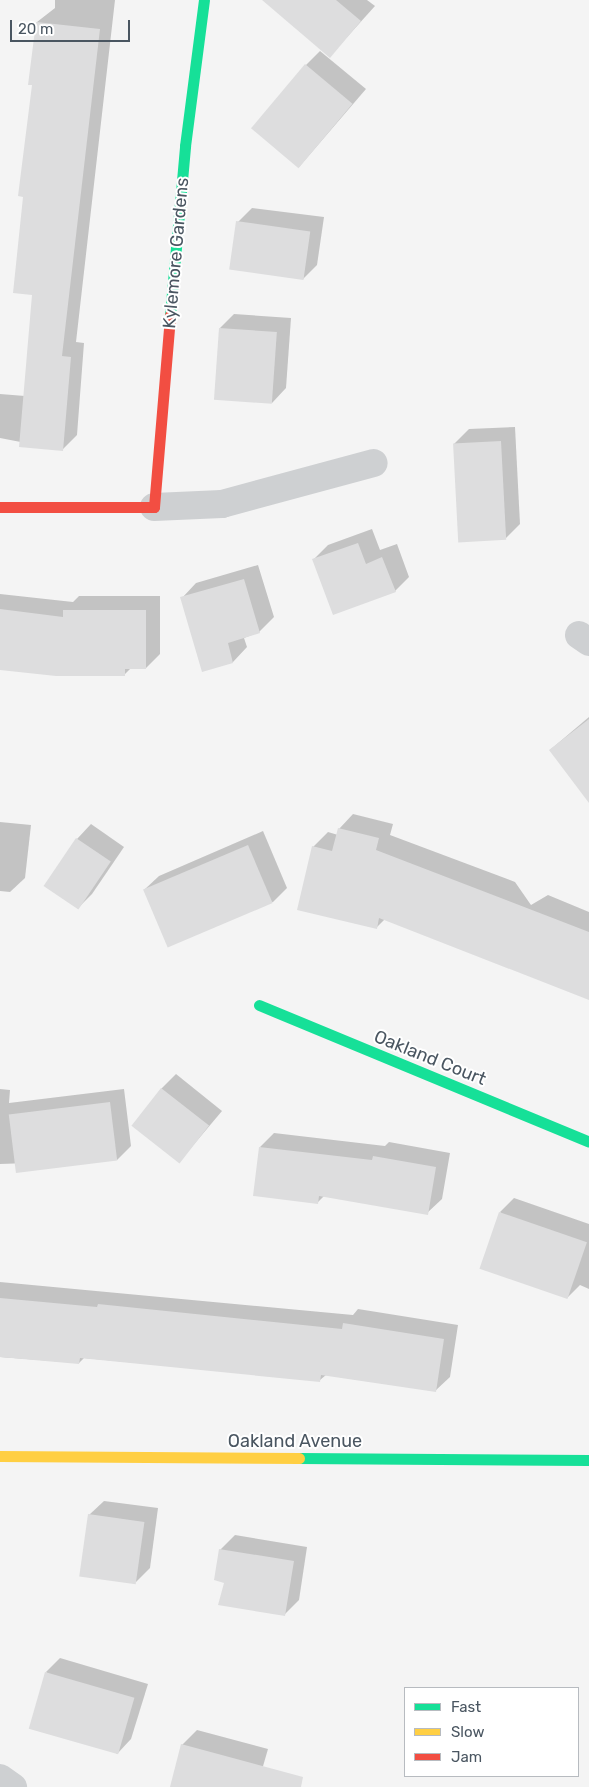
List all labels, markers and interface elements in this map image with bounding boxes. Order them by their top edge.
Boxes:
scale bar [12,10,132,42]
text: 20 m [18,20,53,38]
street label: Kylemore Gardens [159,177,193,329]
street label: Oakland Court [371,1026,489,1090]
street label: Oakland Avenue [228,1430,362,1452]
legend [404,1687,579,1777]
text: Fast [451,1698,481,1716]
text: Slow [451,1723,484,1741]
text: Jam [451,1748,482,1766]

